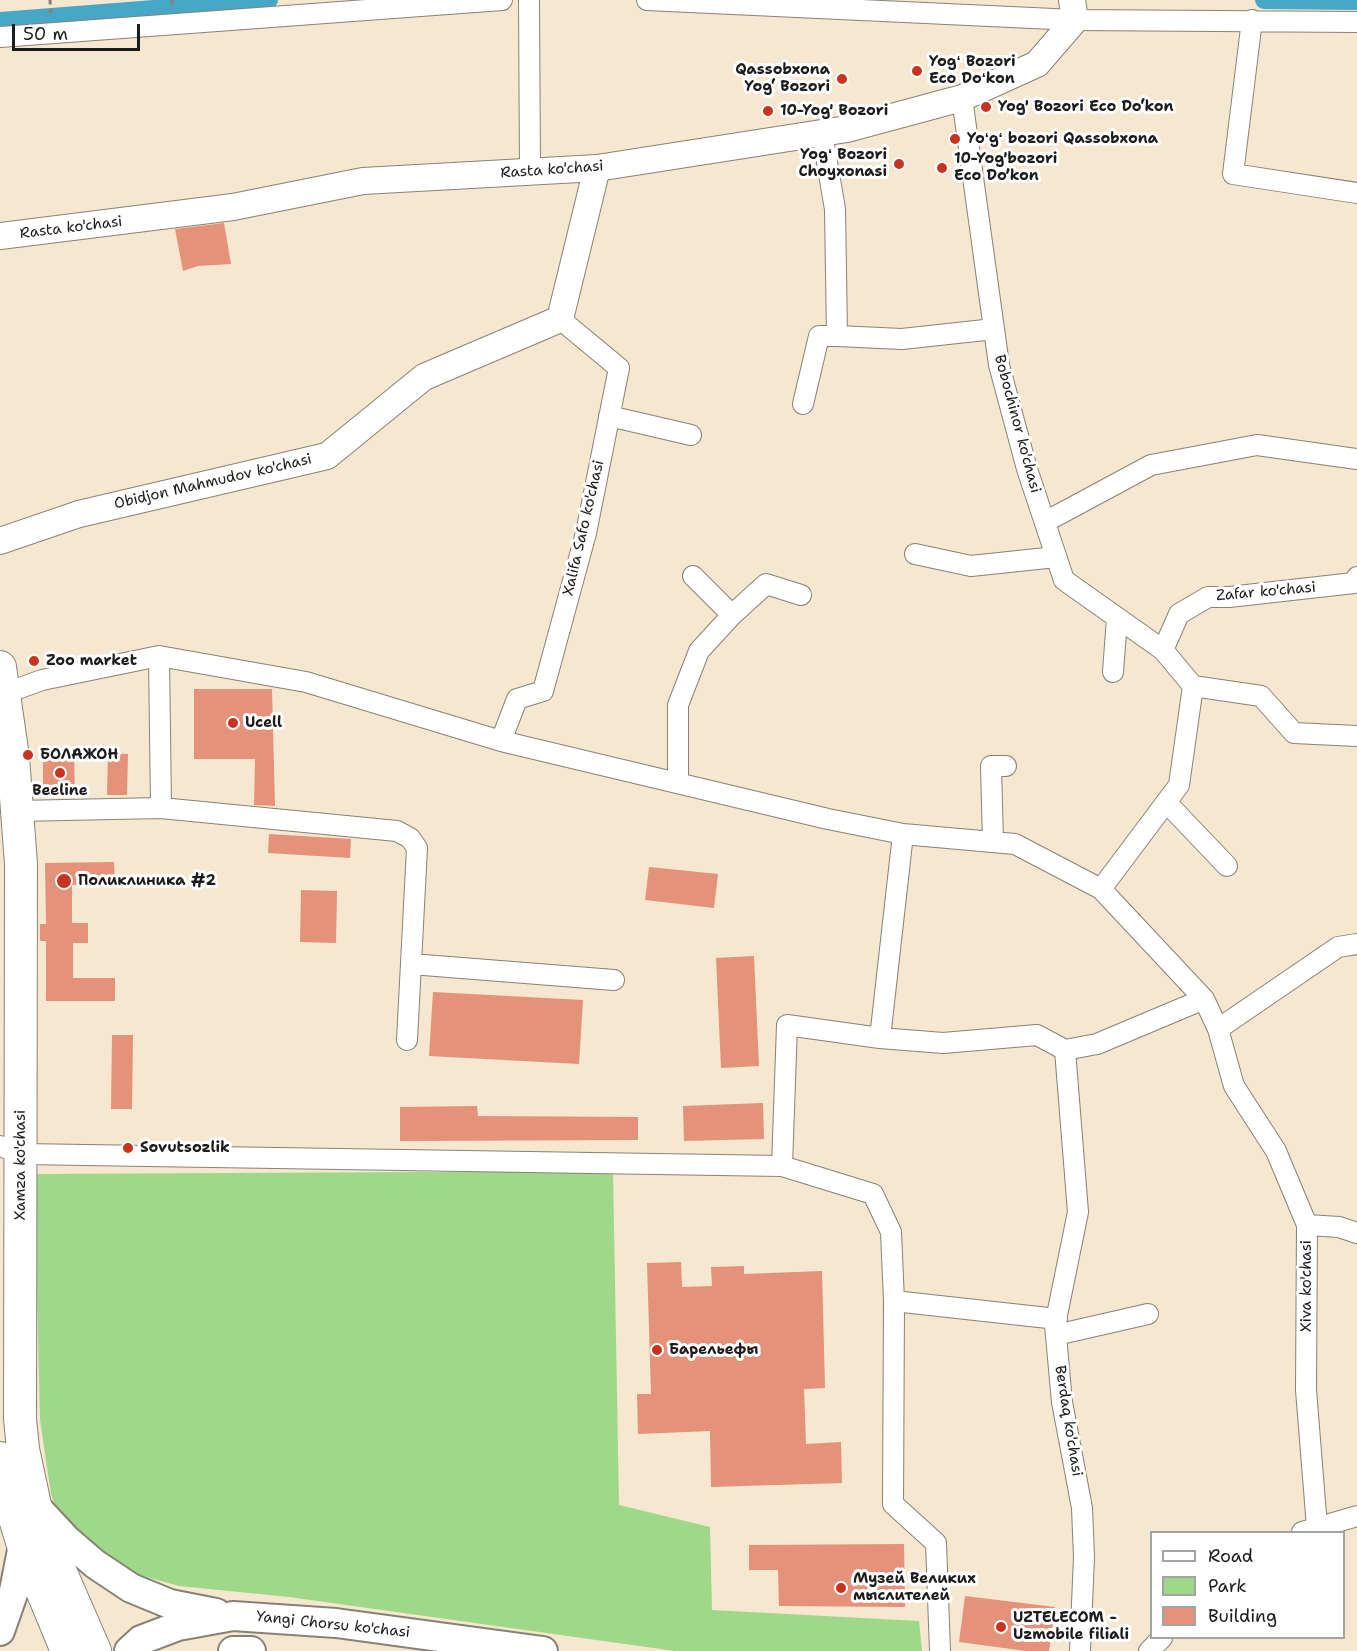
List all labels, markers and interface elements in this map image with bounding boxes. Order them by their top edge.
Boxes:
scale bar [15,12,142,50]
text: 50 m [23,22,68,46]
place label: Yogʻ Bozori Eco Doʻkon [929,53,1016,88]
place label: Qassobxona Yog‘ Bozori [735,61,830,96]
marker: Yogʻ Bozori Eco Doʻkon [910,64,924,78]
marker: Qassobxona Yog‘ Bozori [835,72,849,86]
place label: Yog' Bozori Eco Do‘kon [998,98,1174,116]
marker: Yog' Bozori Eco Do‘kon [979,100,993,114]
place label: 10-Yog' Bozori [780,102,888,120]
marker: 10-Yog' Bozori [761,104,775,118]
place label: Yoʻgʻ bozori Qassobxona [967,130,1158,148]
marker: Yoʻgʻ bozori Qassobxona [948,132,962,146]
place label: Yogʻ Bozori Choyxonasi [798,146,887,181]
place label: 10-Yog'bozori Eco Do’kon [954,150,1057,185]
street label: Rasta ko'chasi [500,157,604,183]
marker: Yogʻ Bozori Choyxonasi [892,157,906,171]
marker: 10-Yog'bozori Eco Do’kon [935,161,949,175]
street label: Rasta ko'chasi [19,213,123,243]
street label: Bobochinor ko'chasi [990,353,1044,495]
street label: Obidjon Mahmudov ko'chasi [112,450,314,514]
street label: Xalifa Safo ko'chasi [560,458,608,598]
street label: Zafar ko'chasi [1215,579,1317,605]
place label: Zoo market [46,652,137,670]
marker: Zoo market [27,654,41,668]
place label: Ucell [245,714,282,732]
marker: Ucell [226,716,240,730]
place label: БОЛАЖОН [40,746,118,764]
marker: БОЛАЖОН [21,748,35,762]
marker: Beeline [53,766,67,780]
place label: Beeline [32,782,88,800]
marker: Поликлиника #2 [55,872,73,890]
place label: Поликлиника #2 [78,872,216,890]
street label: Xamza ko'chasi [12,1110,30,1220]
place label: Sovutsozlik [140,1139,230,1157]
marker: Sovutsozlik [121,1141,135,1155]
street label: Xiva ko'chasi [1298,1240,1316,1332]
place label: Барельефы [669,1341,758,1359]
marker: Барельефы [650,1343,664,1357]
street label: Berdaq ko'chasi [1050,1364,1086,1478]
legend [1150,1531,1345,1639]
text: Road [1208,1544,1253,1568]
place label: Музей Великих мыслителей [853,1570,976,1605]
text: Park [1208,1574,1247,1598]
marker: Музей Великих мыслителей [834,1581,848,1595]
text: Building [1208,1604,1277,1628]
street label: Yangi Chorsu ko'chasi [255,1608,411,1642]
place label: UZTELECOM - Uzmobile filiali [1013,1609,1129,1644]
marker: UZTELECOM - Uzmobile filiali [994,1620,1008,1634]

